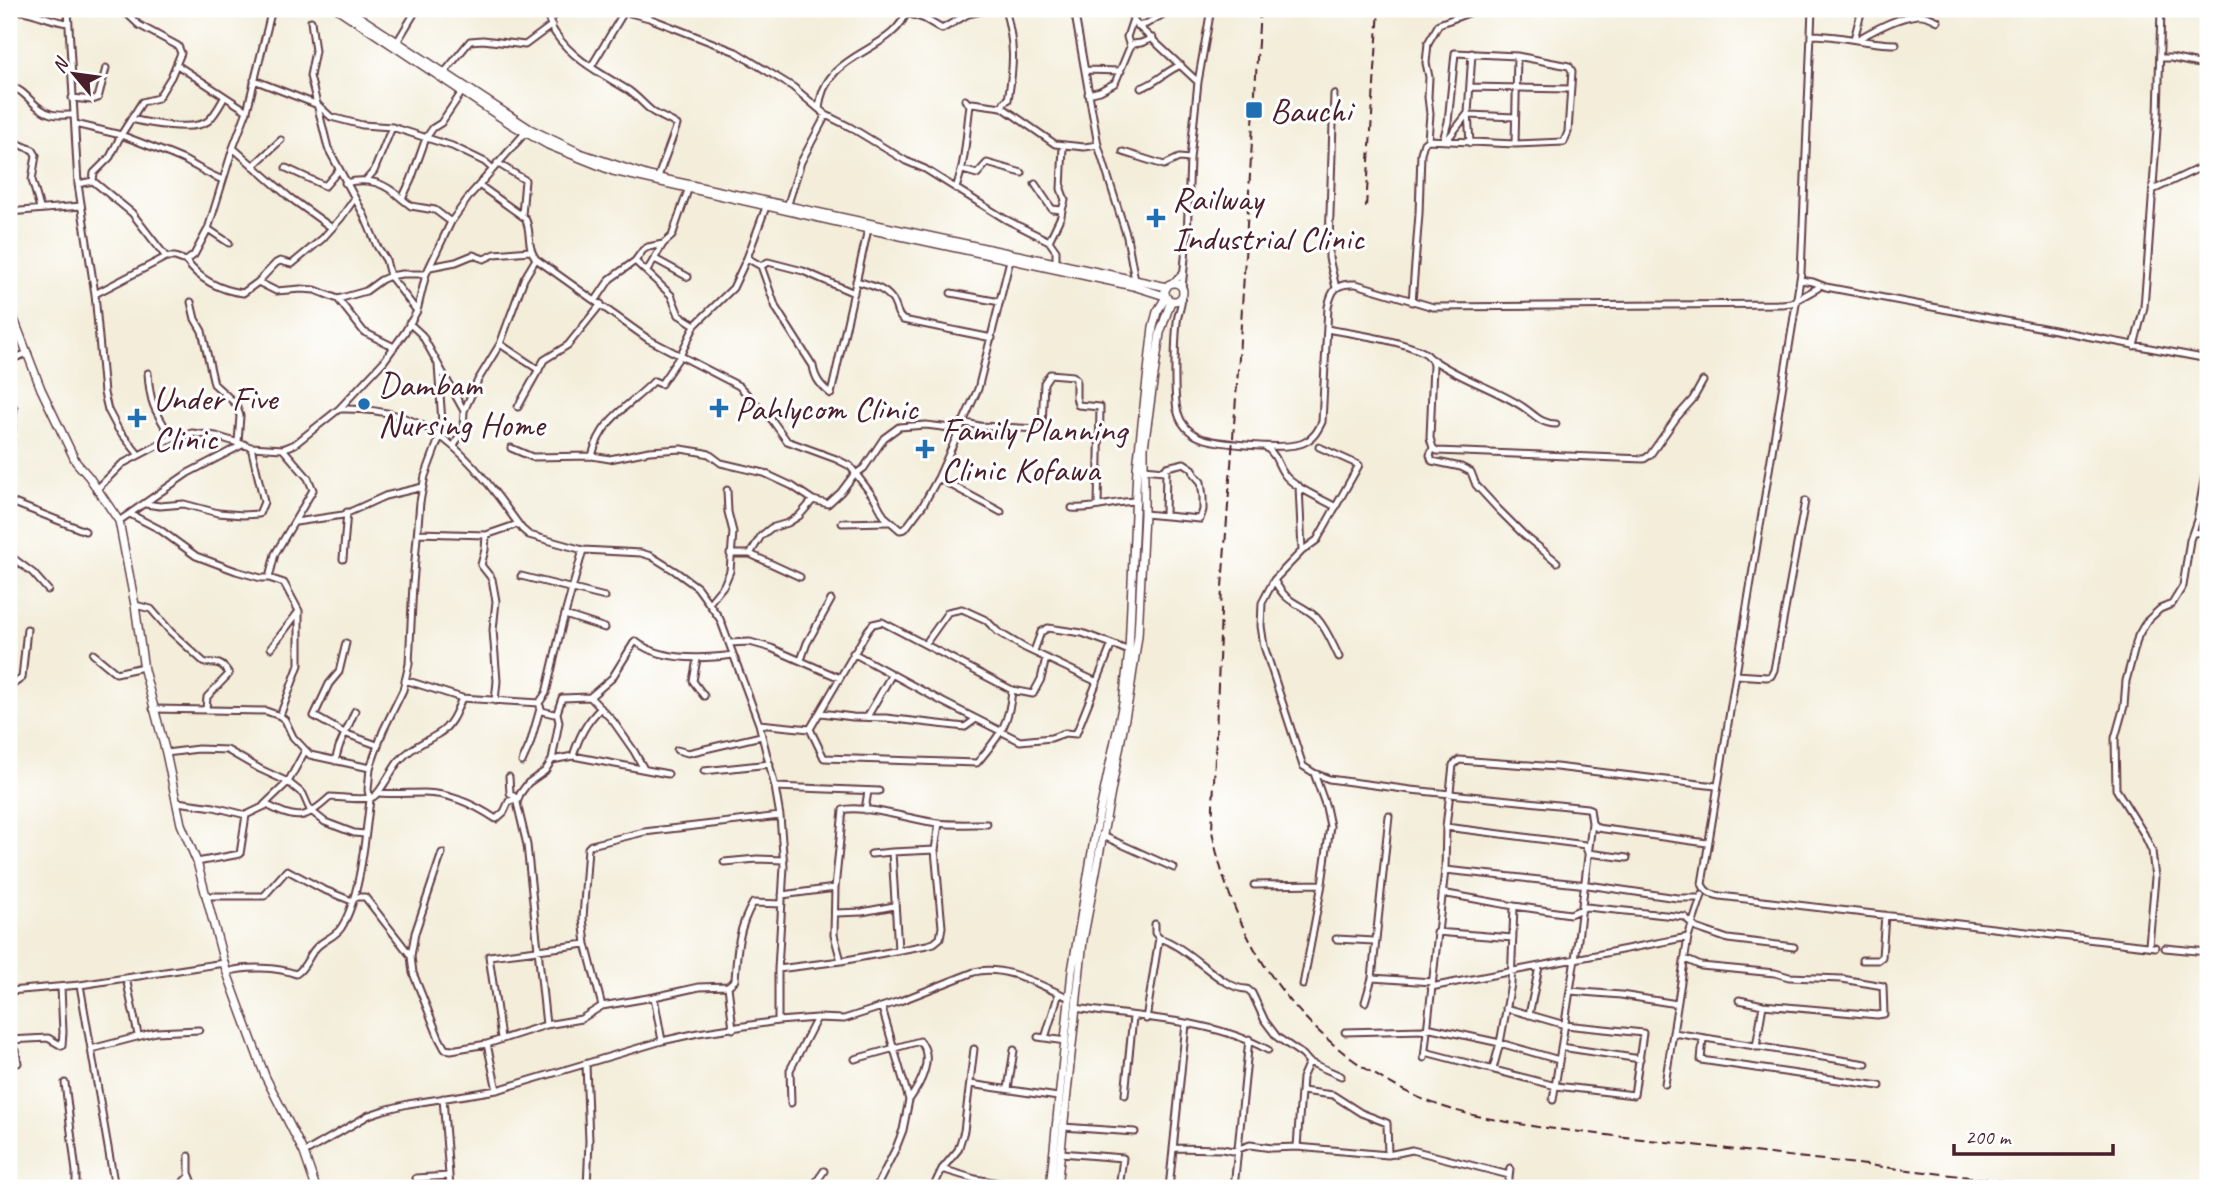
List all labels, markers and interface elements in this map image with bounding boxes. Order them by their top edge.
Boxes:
north arrow [38,38,108,108]
text: N [47,52,75,77]
place label: Bauchi [1270,88,1356,133]
marker: Bauchi [1244,100,1264,120]
place label: Railway Industrial Clinic [1172,176,1365,261]
marker: Railway Industrial Clinic [1146,208,1166,228]
place label: Dambam Nursing Home [378,362,547,447]
place label: Under Five Clinic [153,376,280,461]
place label: Pahlycom Clinic [735,386,919,431]
marker: Dambam Nursing Home [356,396,372,412]
marker: Pahlycom Clinic [709,398,729,418]
place label: Family Planning Clinic Kofawa [941,407,1129,492]
marker: Under Five Clinic [127,408,147,428]
marker: Family Planning Clinic Kofawa [915,439,935,459]
scale bar [1954,1113,2114,1157]
text: 200 m [1965,1124,2012,1150]

